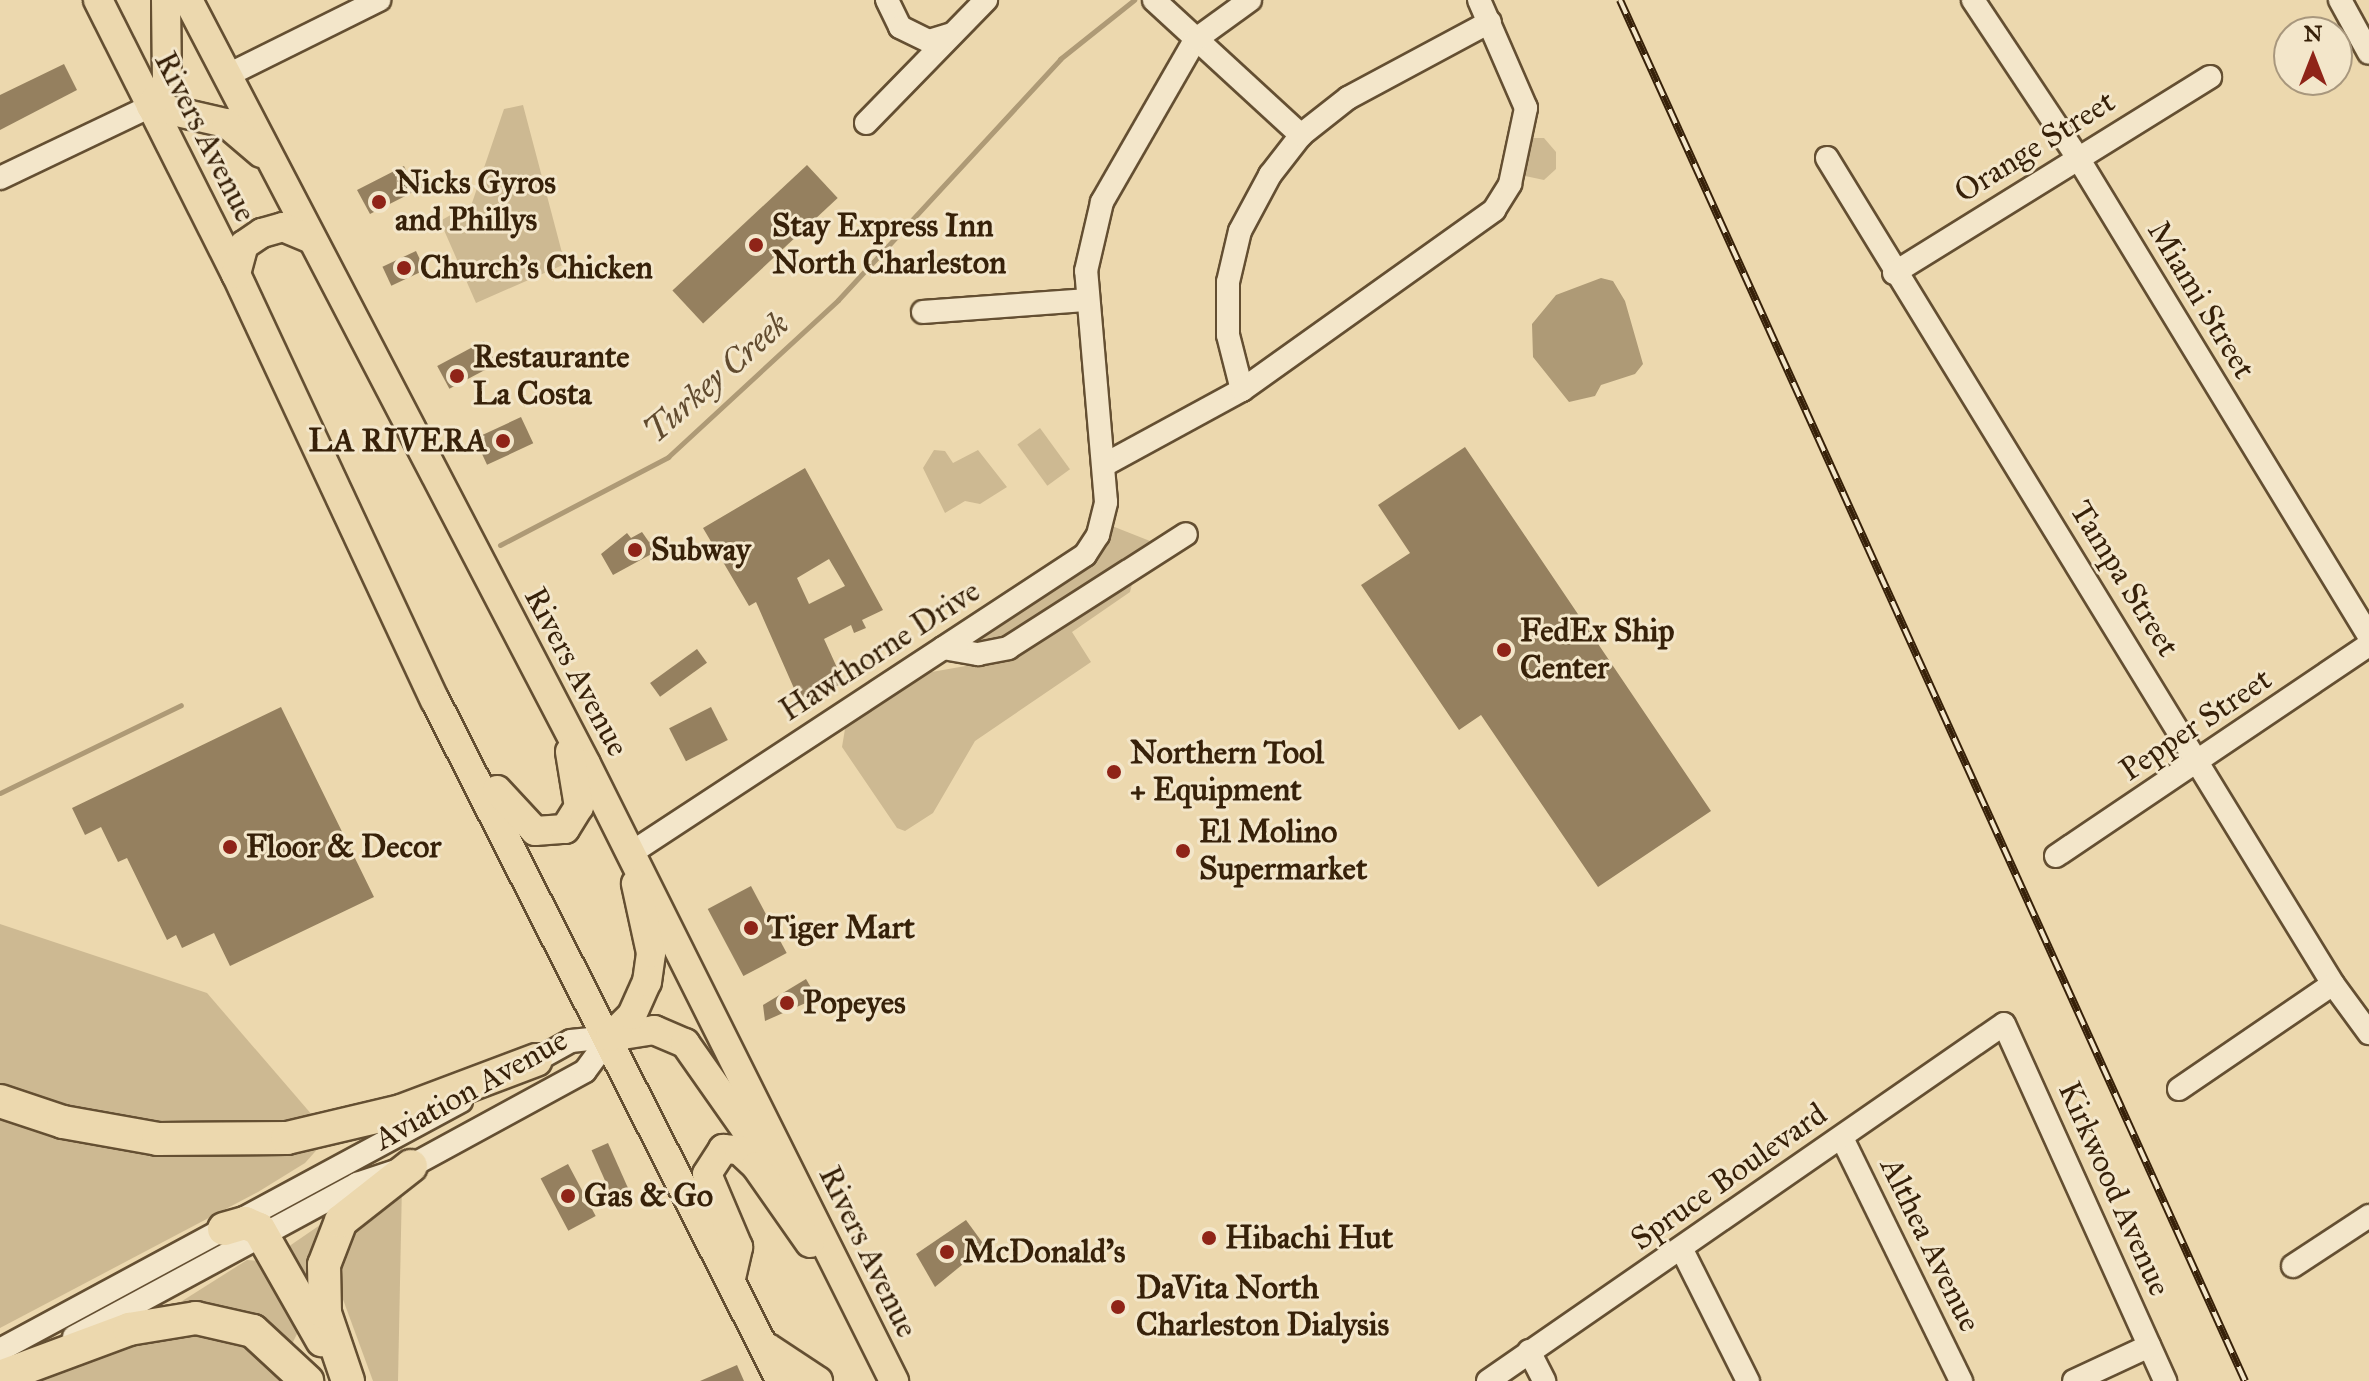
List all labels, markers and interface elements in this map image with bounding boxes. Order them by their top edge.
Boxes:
north arrow [2273,16,2353,96]
text: N [2304,20,2322,47]
street label: Rivers Avenue [146,45,264,229]
street label: Orange Street [1948,83,2122,211]
place label: Nicks Gyros and Phillys [395,165,556,240]
marker: Nicks Gyros and Phillys [370,193,388,211]
place label: Stay Express Inn North Charleston [772,208,1006,283]
street label: Miami Street [2139,214,2263,386]
marker: Stay Express Inn North Charleston [747,236,765,254]
place label: Church's Chicken [420,249,653,287]
marker: Church's Chicken [395,259,413,277]
water label: Turkey Creek [635,303,797,451]
place label: Restaurante La Costa [473,339,630,414]
marker: Restaurante La Costa [448,367,466,385]
place label: LA RIVERA [309,422,487,460]
marker: LA RIVERA [494,432,512,450]
street label: Tampa Street [2061,494,2187,664]
place label: Subway [651,531,751,569]
marker: Subway [626,541,644,559]
street label: Hawthorne Drive [773,572,987,730]
street label: Rivers Avenue [515,581,637,763]
place label: FedEx Ship Center [1520,613,1675,688]
marker: FedEx Ship Center [1495,641,1513,659]
street label: Pepper Street [2113,660,2279,790]
place label: Northern Tool + Equipment [1130,735,1324,810]
marker: Northern Tool + Equipment [1105,763,1123,781]
place label: El Molino Supermarket [1199,814,1367,889]
place label: Floor & Decor [246,828,441,866]
marker: Floor & Decor [221,838,239,856]
marker: El Molino Supermarket [1174,842,1192,860]
place label: Tiger Mart [767,909,915,947]
marker: Tiger Mart [742,919,760,937]
place label: Popeyes [803,984,906,1022]
marker: Popeyes [778,994,796,1012]
street label: Aviation Avenue [368,1021,574,1159]
street label: Kirkwood Avenue [2050,1076,2178,1302]
street label: Spruce Boulevard [1624,1095,1834,1259]
street label: Althea Avenue [1871,1152,1989,1338]
street label: Rivers Avenue [810,1160,926,1344]
place label: Gas & Go [584,1177,713,1215]
marker: Gas & Go [559,1187,577,1205]
place label: Hibachi Hut [1225,1219,1393,1257]
marker: Hibachi Hut [1200,1229,1218,1247]
place label: McDonald's [963,1233,1126,1271]
marker: McDonald's [938,1243,956,1261]
place label: DaVita North Charleston Dialysis [1136,1270,1389,1345]
marker: DaVita North Charleston Dialysis [1107,1296,1129,1318]

